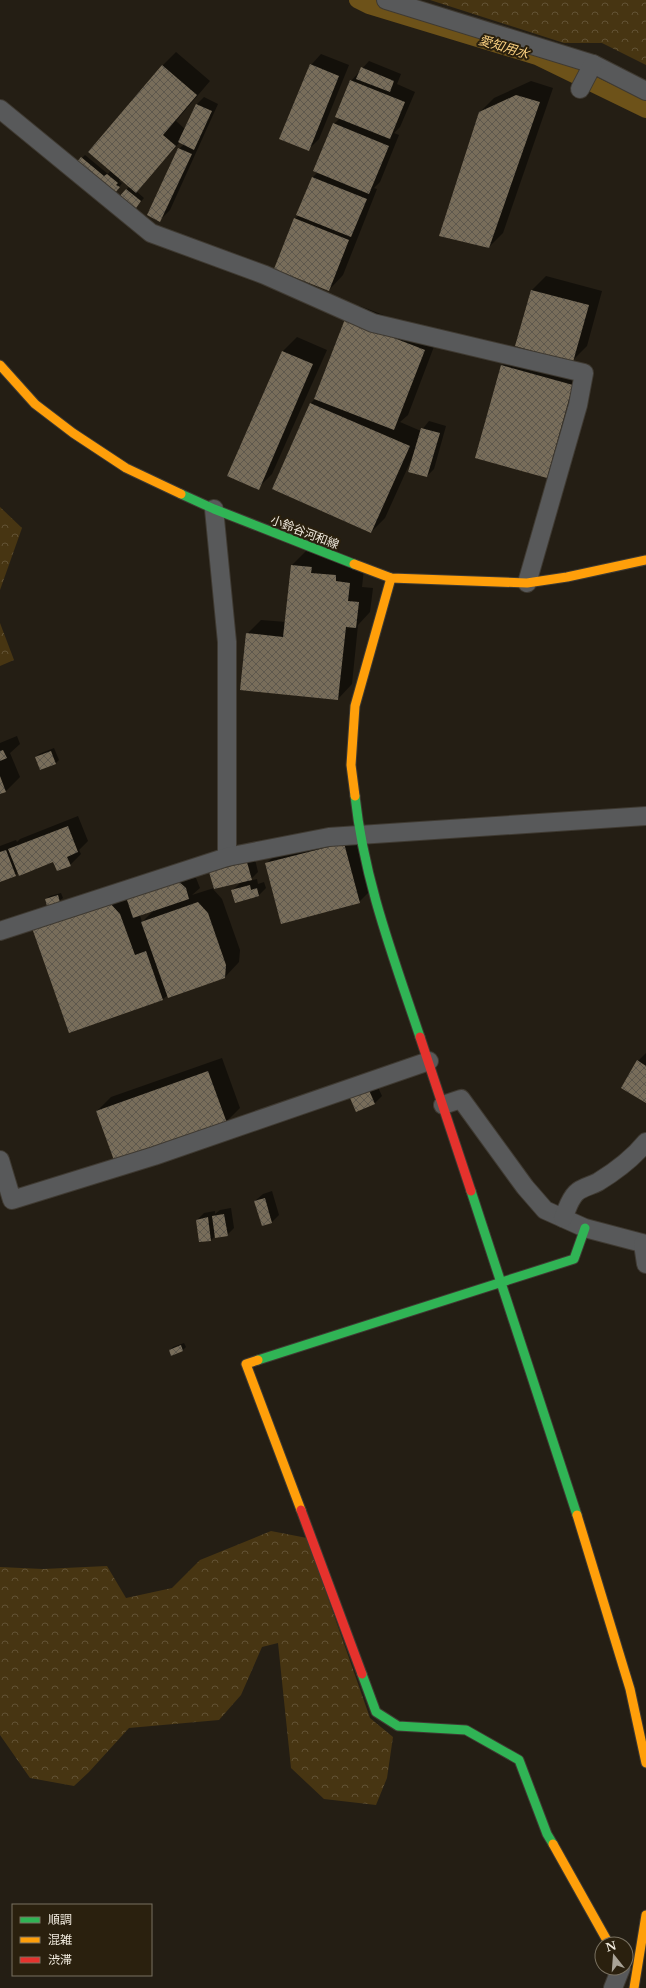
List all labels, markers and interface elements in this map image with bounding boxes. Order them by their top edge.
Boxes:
water label: 愛知用水 [477,31,533,63]
street label: 小鈴谷河和線 [269,512,341,552]
legend [12,1904,152,1976]
text: 順調 [48,1912,72,1927]
text: 混雑 [48,1932,72,1947]
north arrow [594,1936,634,1976]
text: N [604,1938,619,1955]
text: 渋滞 [48,1952,72,1967]

